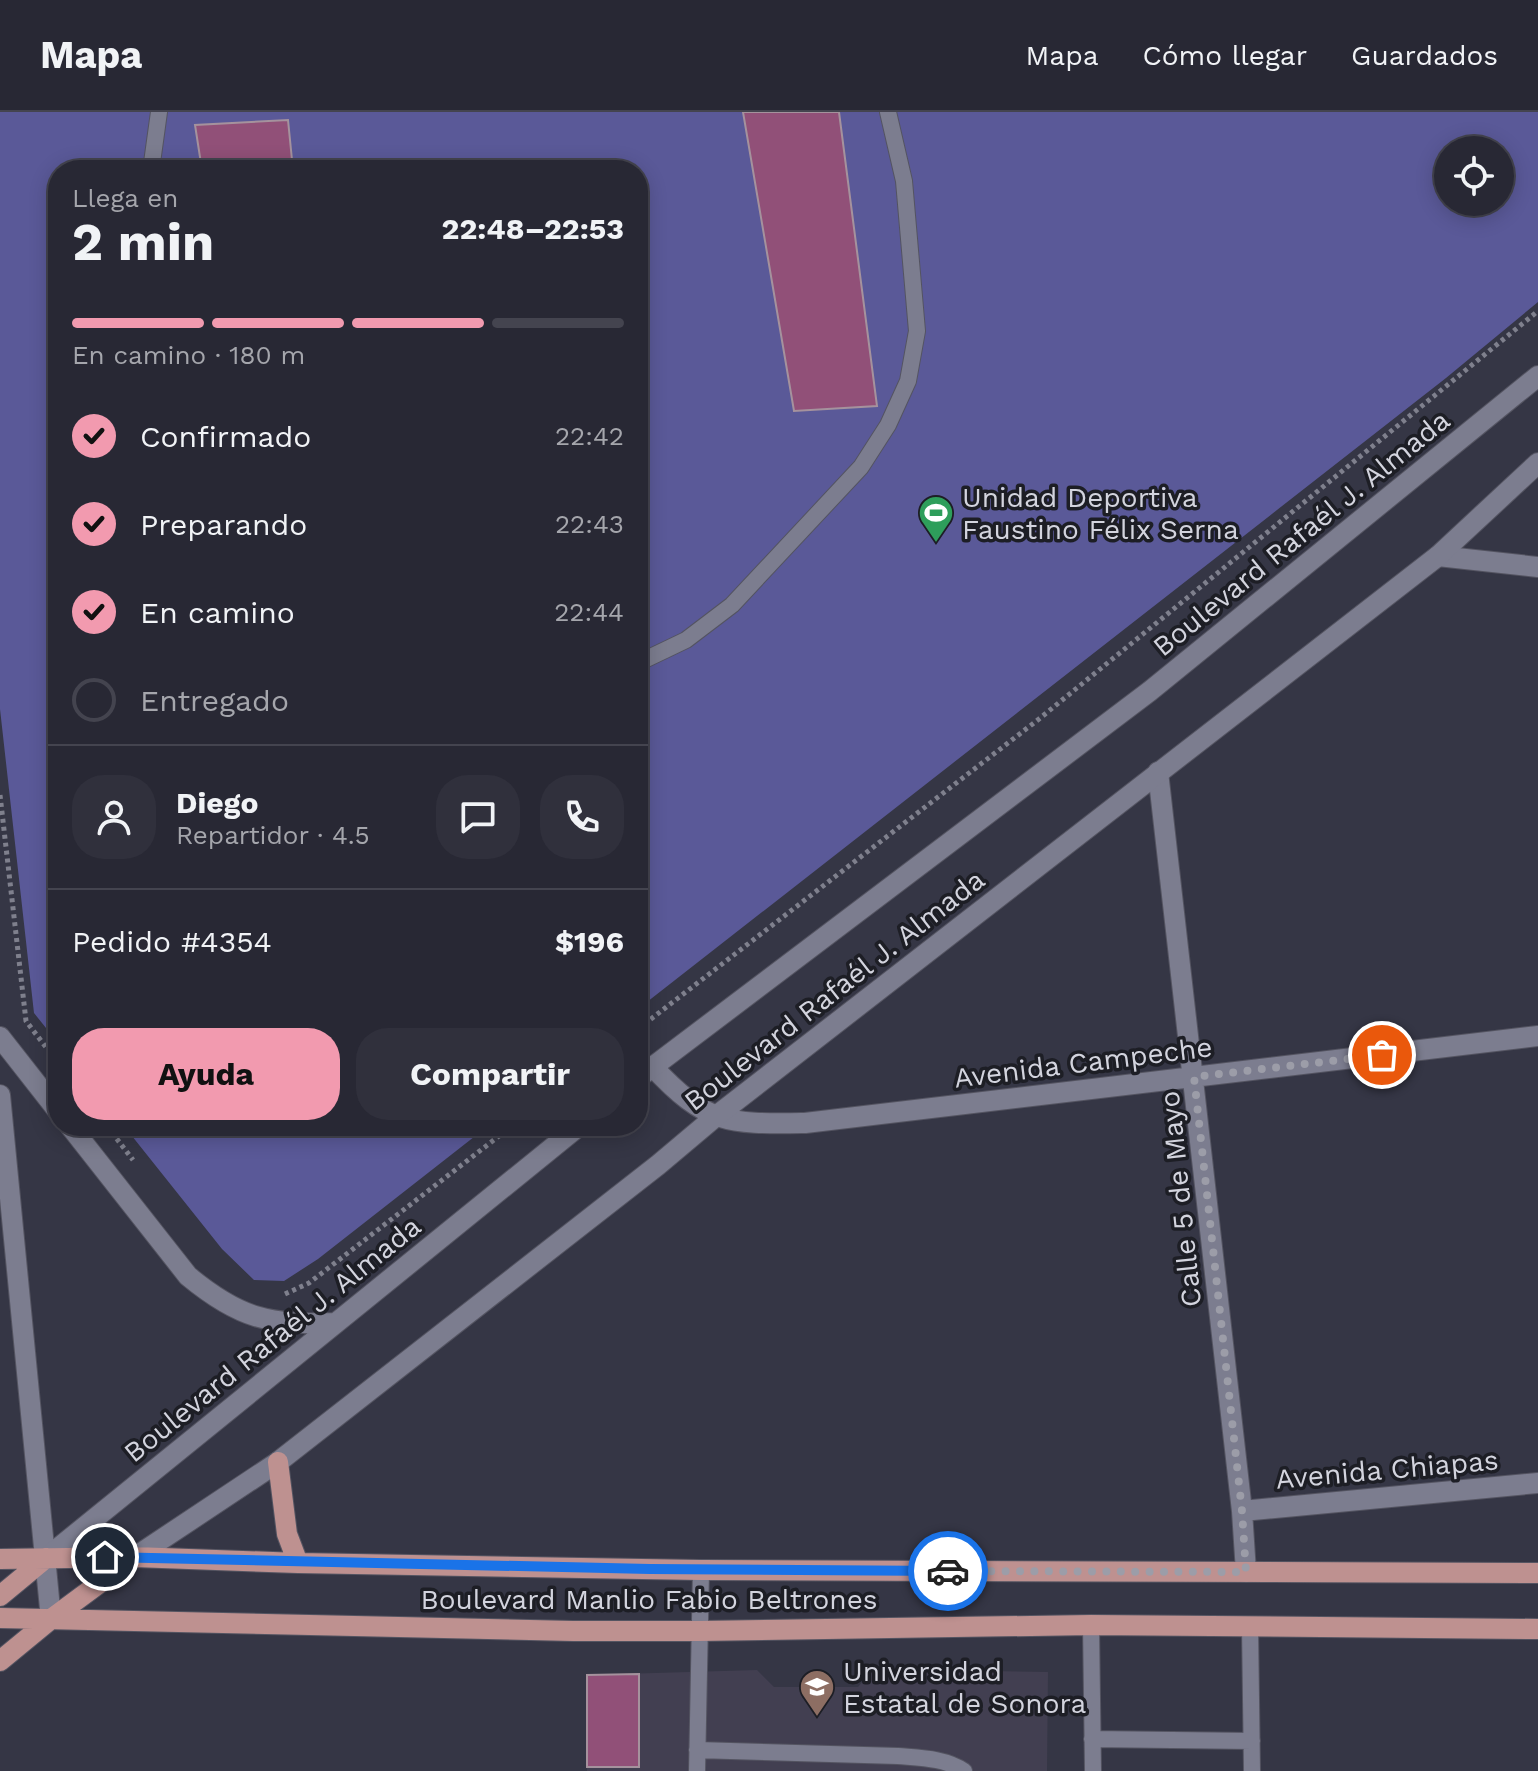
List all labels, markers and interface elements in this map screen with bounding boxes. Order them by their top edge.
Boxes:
text: Mapa [40,33,142,77]
text: Mapa [1026,39,1099,72]
text: Cómo llegar [1143,39,1307,72]
text: Guardados [1351,39,1498,72]
map controls [1434,136,1514,216]
button: locate [1434,136,1514,216]
text: Llega en [72,183,178,213]
text: 22:48–22:53 [442,211,624,246]
text: 2 min [72,212,214,273]
text: En camino · 180 m [72,340,305,370]
street label: Boulevard Rafaél J. Almada [1146,403,1456,663]
icon: check [72,414,116,458]
text: Confirmado [140,419,311,454]
text: 22:42 [555,421,624,451]
place label: Unidad Deportiva Faustino Félix Serna [962,481,1239,546]
sports icon: Unidad Deportiva Faustino Félix Serna [917,494,955,544]
icon: check [72,502,116,546]
text: Preparando [140,507,307,542]
text: 22:43 [555,509,624,539]
icon: check [72,590,116,634]
text: En camino [140,595,295,630]
text: 22:44 [554,597,624,627]
text: Entregado [140,683,289,718]
button: person [72,775,156,859]
button: chat [436,775,520,859]
button: phone [540,775,624,859]
text: Diego [176,785,258,820]
text: Repartidor · 4.5 [176,820,370,850]
street label: Boulevard Rafaél J. Almada [678,863,991,1118]
text: Pedido #4354 [72,924,272,959]
text: $196 [555,924,624,959]
pin [1348,1021,1416,1089]
button: Ayuda [72,1028,340,1120]
button: Compartir [356,1028,624,1120]
street label: Avenida Campeche [952,1030,1214,1095]
icon: bag [1360,1033,1404,1077]
street label: Calle 5 de Mayo [1153,1089,1208,1309]
street label: Boulevard Rafaél J. Almada [117,1209,427,1469]
street label: Avenida Chiapas [1274,1443,1500,1496]
pin [71,1523,139,1591]
courier [908,1531,988,1611]
icon: home [83,1535,127,1579]
icon: car [926,1549,970,1593]
street label: Boulevard Manlio Fabio Beltrones [420,1583,878,1616]
place label: Universidad Estatal de Sonora [843,1655,1087,1720]
school or university icon: Universidad Estatal de Sonora [798,1668,836,1718]

